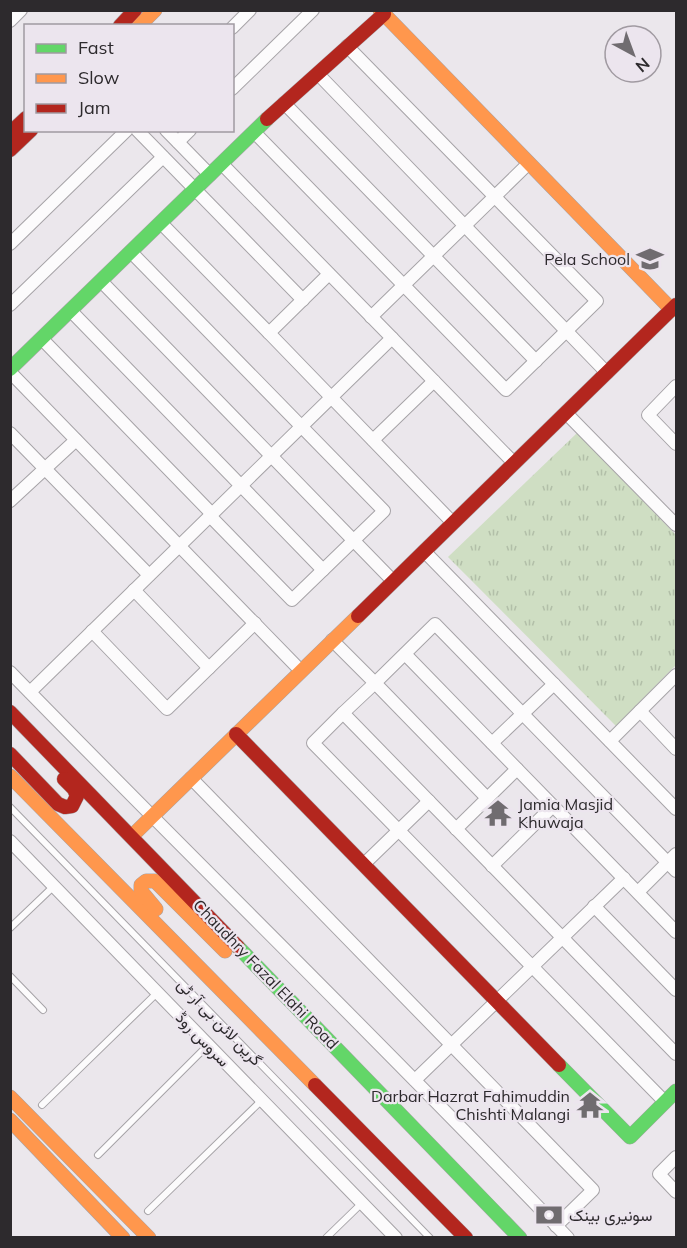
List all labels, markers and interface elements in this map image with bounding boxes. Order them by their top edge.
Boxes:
legend [24,24,234,132]
north arrow [603,24,663,84]
text: Fast [78,36,114,59]
text: N [632,54,654,77]
text: Slow [78,66,120,89]
text: Jam [78,96,111,119]
school or university icon: Pela School [635,244,665,274]
place label: Pela School [544,249,630,269]
place label: Jamia Masjid Khuwaja [518,794,613,832]
temple icon: Jamia Masjid Khuwaja [483,798,513,828]
street label: Chaudhry Fazal Elahi Road [189,895,343,1053]
street label: گرین لائن بی آر ٹی [173,974,267,1070]
street label: سروس روڈ [171,1007,234,1071]
place label: Darbar Hazrat Fahimuddin Chishti Malangi [371,1086,570,1124]
temple icon: Darbar Hazrat Fahimuddin Chishti Malangi [575,1090,605,1120]
bank icon: سونیری بینک [534,1200,564,1230]
place label: سونیری بینک [569,1205,652,1226]

